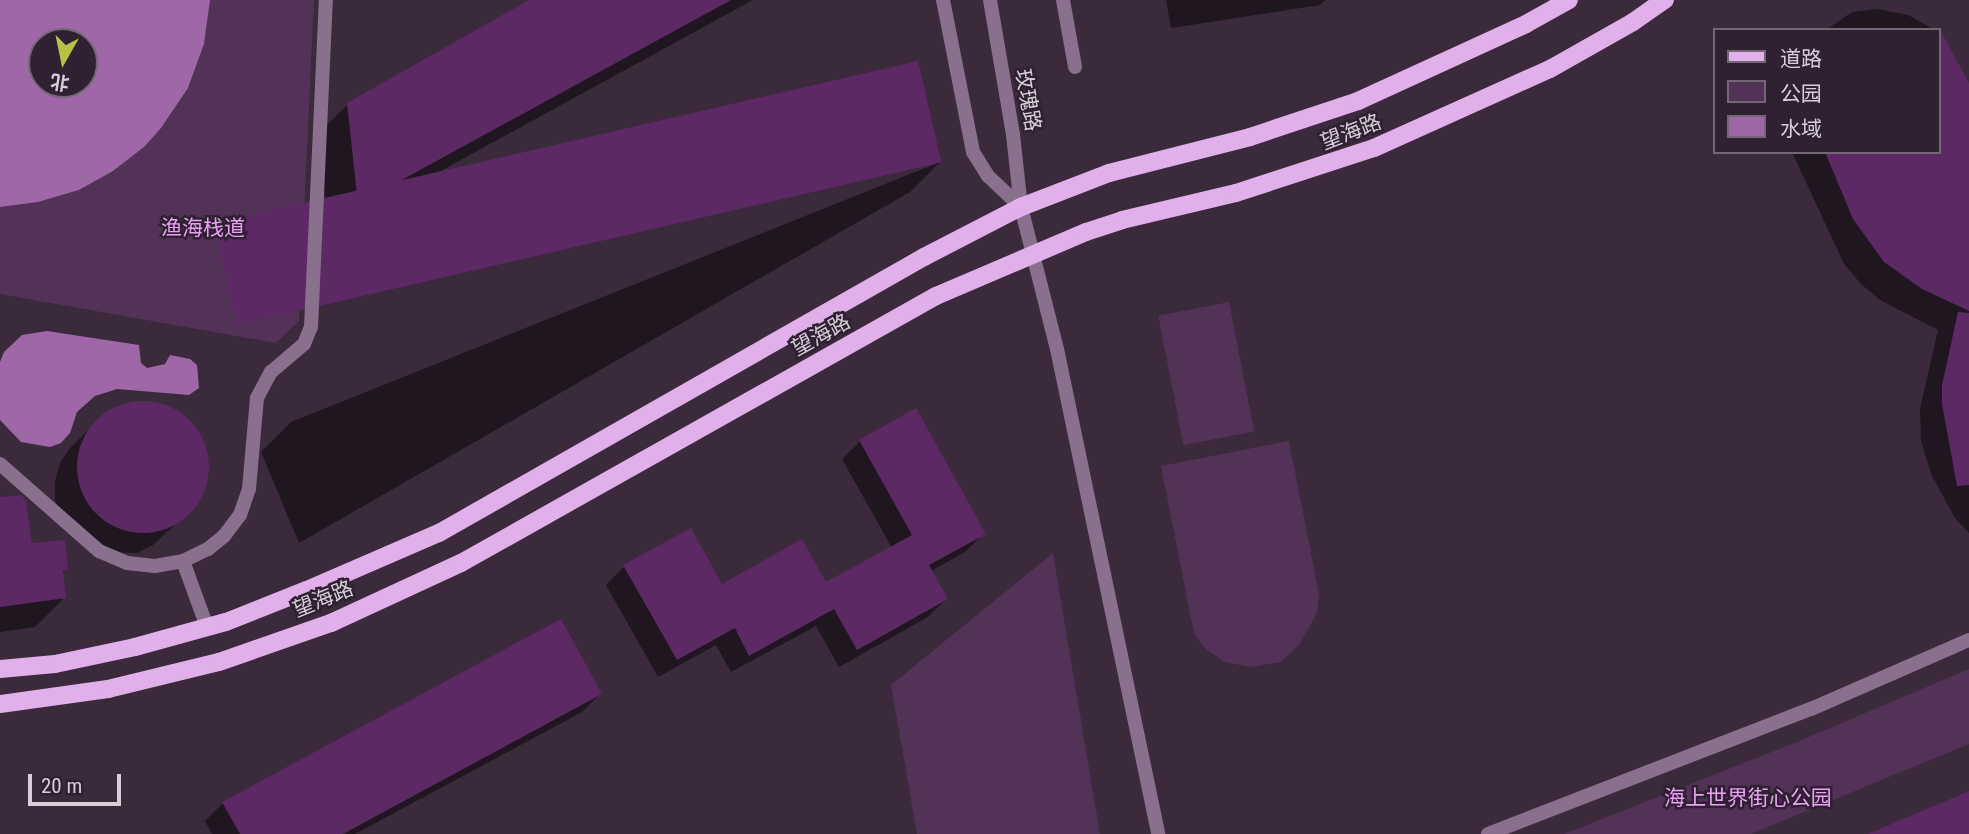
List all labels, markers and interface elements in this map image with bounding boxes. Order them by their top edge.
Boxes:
north arrow [28,28,98,98]
legend [1714,28,1941,154]
text: 道路 [1780,47,1822,71]
street label: 玫瑰路 [1010,67,1046,133]
text: 北 [49,69,71,95]
text: 公园 [1780,82,1822,106]
street label: 望海路 [1317,109,1385,155]
text: 水域 [1780,117,1822,141]
park label: 渔海栈道 [161,215,245,241]
street label: 望海路 [787,309,855,361]
street label: 望海路 [289,576,357,622]
scale bar [32,760,124,804]
text: 20 m [41,774,82,798]
park label: 海上世界街心公园 [1664,785,1832,811]

